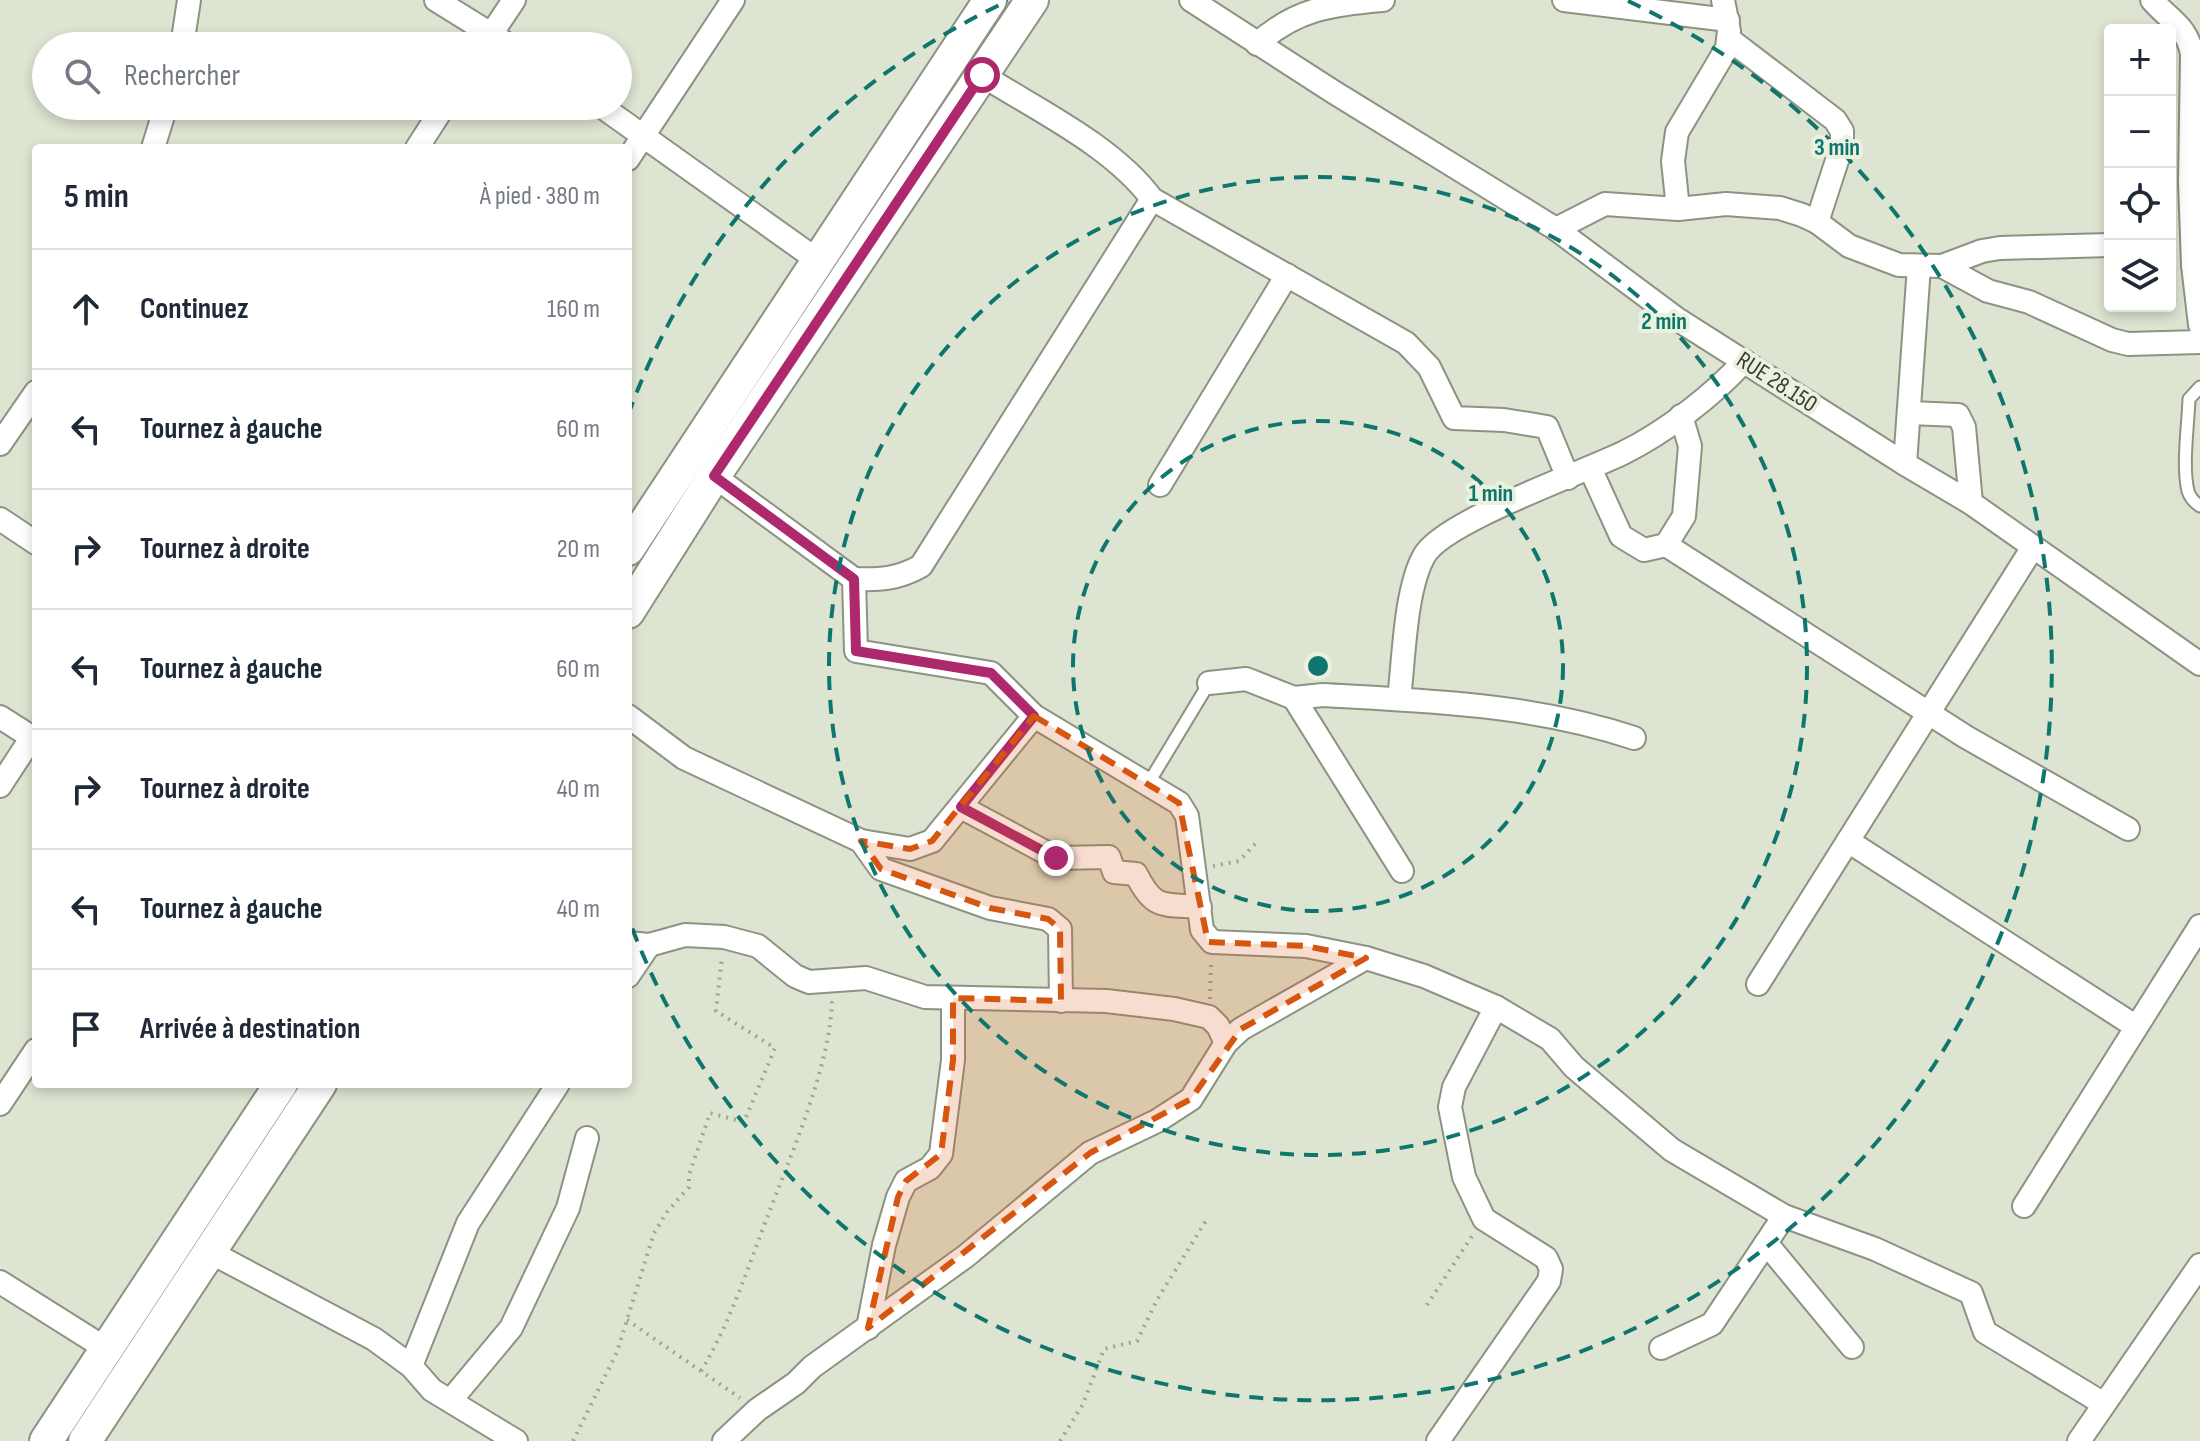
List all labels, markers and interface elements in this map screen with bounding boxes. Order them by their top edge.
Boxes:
map controls [2104,24,2176,312]
button: + [2104,24,2176,96]
search box [32,32,632,120]
icon: search [60,54,104,98]
route start [964,57,1000,93]
text: Rechercher [124,58,240,94]
button: − [2104,96,2176,168]
text: 3 min [1814,133,1860,162]
button: locate [2104,168,2176,240]
text: 5 min [64,176,129,217]
text: À pied · 380 m [480,181,600,212]
button: layers [2104,240,2176,312]
icon: ahead [64,287,108,331]
text: Continuez [140,291,249,327]
text: 160 m [547,294,600,325]
text: 2 min [1641,307,1687,336]
street label: RUE 28.150 [1731,345,1823,419]
icon: left [64,407,108,451]
text: Tournez à gauche [140,411,323,447]
text: 60 m [556,414,600,445]
text: 1 min [1469,479,1513,508]
icon: right [64,527,108,571]
text: Tournez à droite [140,531,310,567]
text: 20 m [557,534,600,565]
icon: left [64,647,108,691]
text: Tournez à gauche [140,651,323,687]
centre of rings [1304,652,1332,680]
text: 60 m [556,654,600,685]
icon: right [64,767,108,811]
text: Tournez à droite [140,771,310,807]
text: 40 m [557,774,600,805]
route end [1038,840,1074,876]
icon: left [64,887,108,931]
text: Tournez à gauche [140,891,323,927]
text: 40 m [557,894,600,925]
icon: arrive [64,1007,108,1051]
text: Arrivée à destination [140,1011,360,1047]

